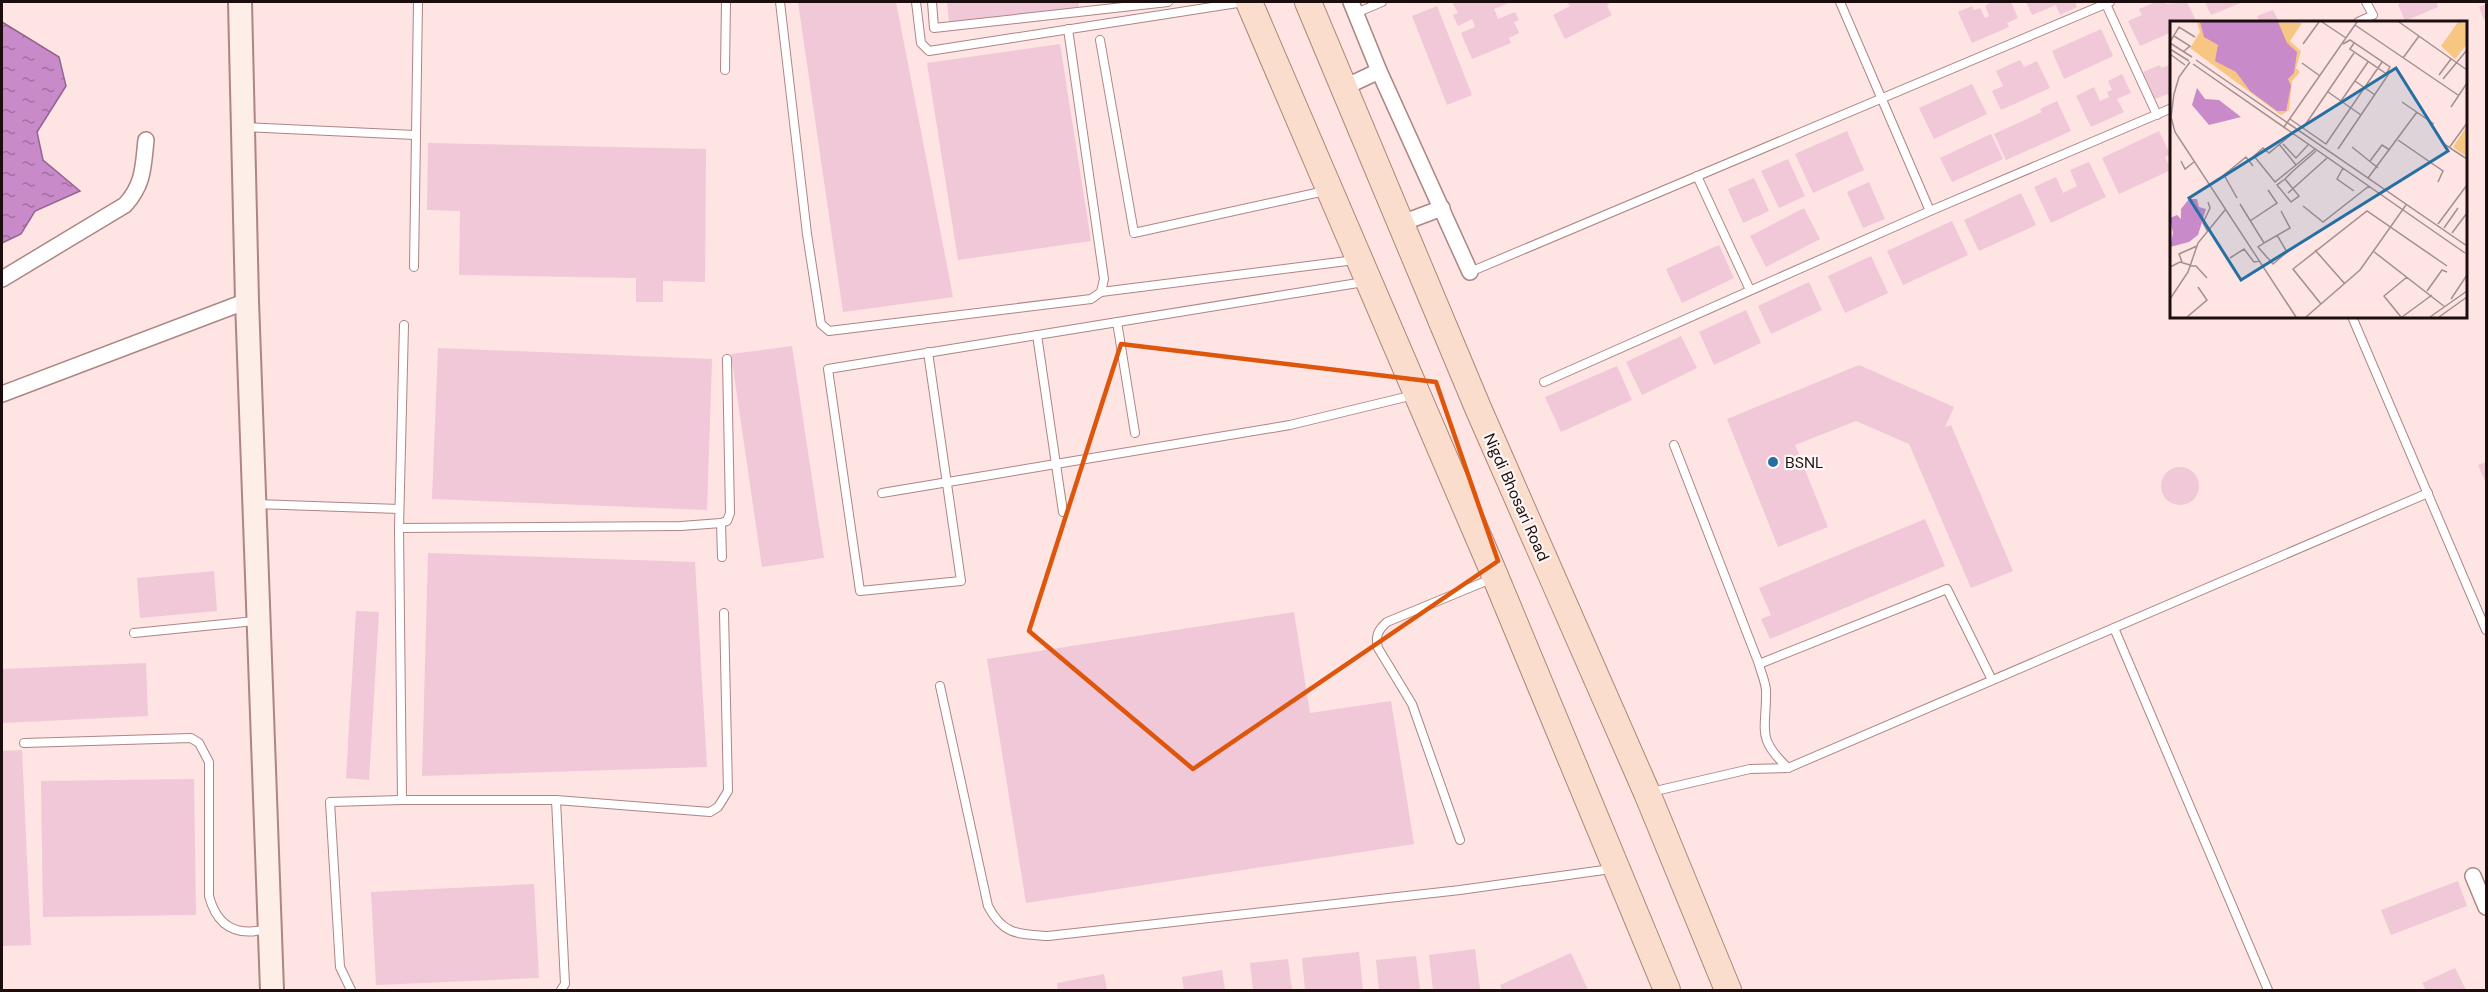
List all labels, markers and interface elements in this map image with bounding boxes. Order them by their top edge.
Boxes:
inset map [2170,21,2467,318]
street label: Nigdi Bhosari Road [1479,430,1554,564]
place label: BSNL [1785,452,1823,473]
marker: BSNL [1766,455,1780,469]

